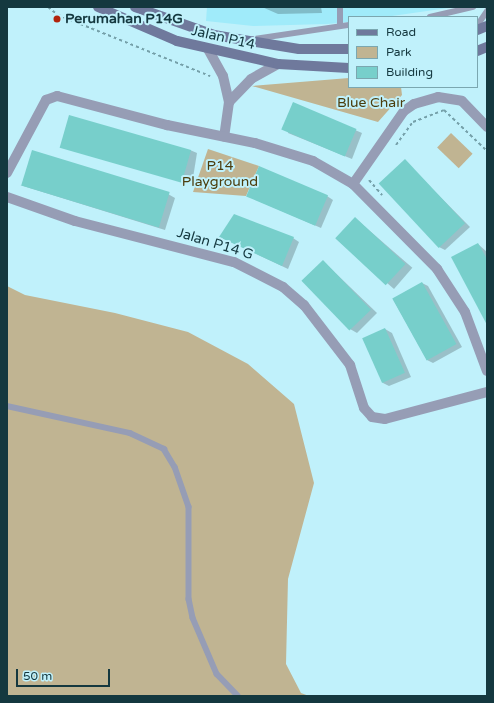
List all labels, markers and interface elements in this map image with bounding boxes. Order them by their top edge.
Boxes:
place label: Perumahan P14G [65,11,183,27]
marker: Perumahan P14G [52,14,62,24]
legend [348,16,478,88]
street label: Jalan P14 [189,23,257,53]
text: Road [386,25,416,39]
text: Park [386,45,412,59]
text: Building [386,65,433,79]
park label: Blue Chair [337,95,405,111]
park label: P14 Playground [182,158,258,190]
street label: Jalan P14 G [175,224,255,264]
scale bar [18,661,112,687]
text: 50 m [23,669,52,683]

